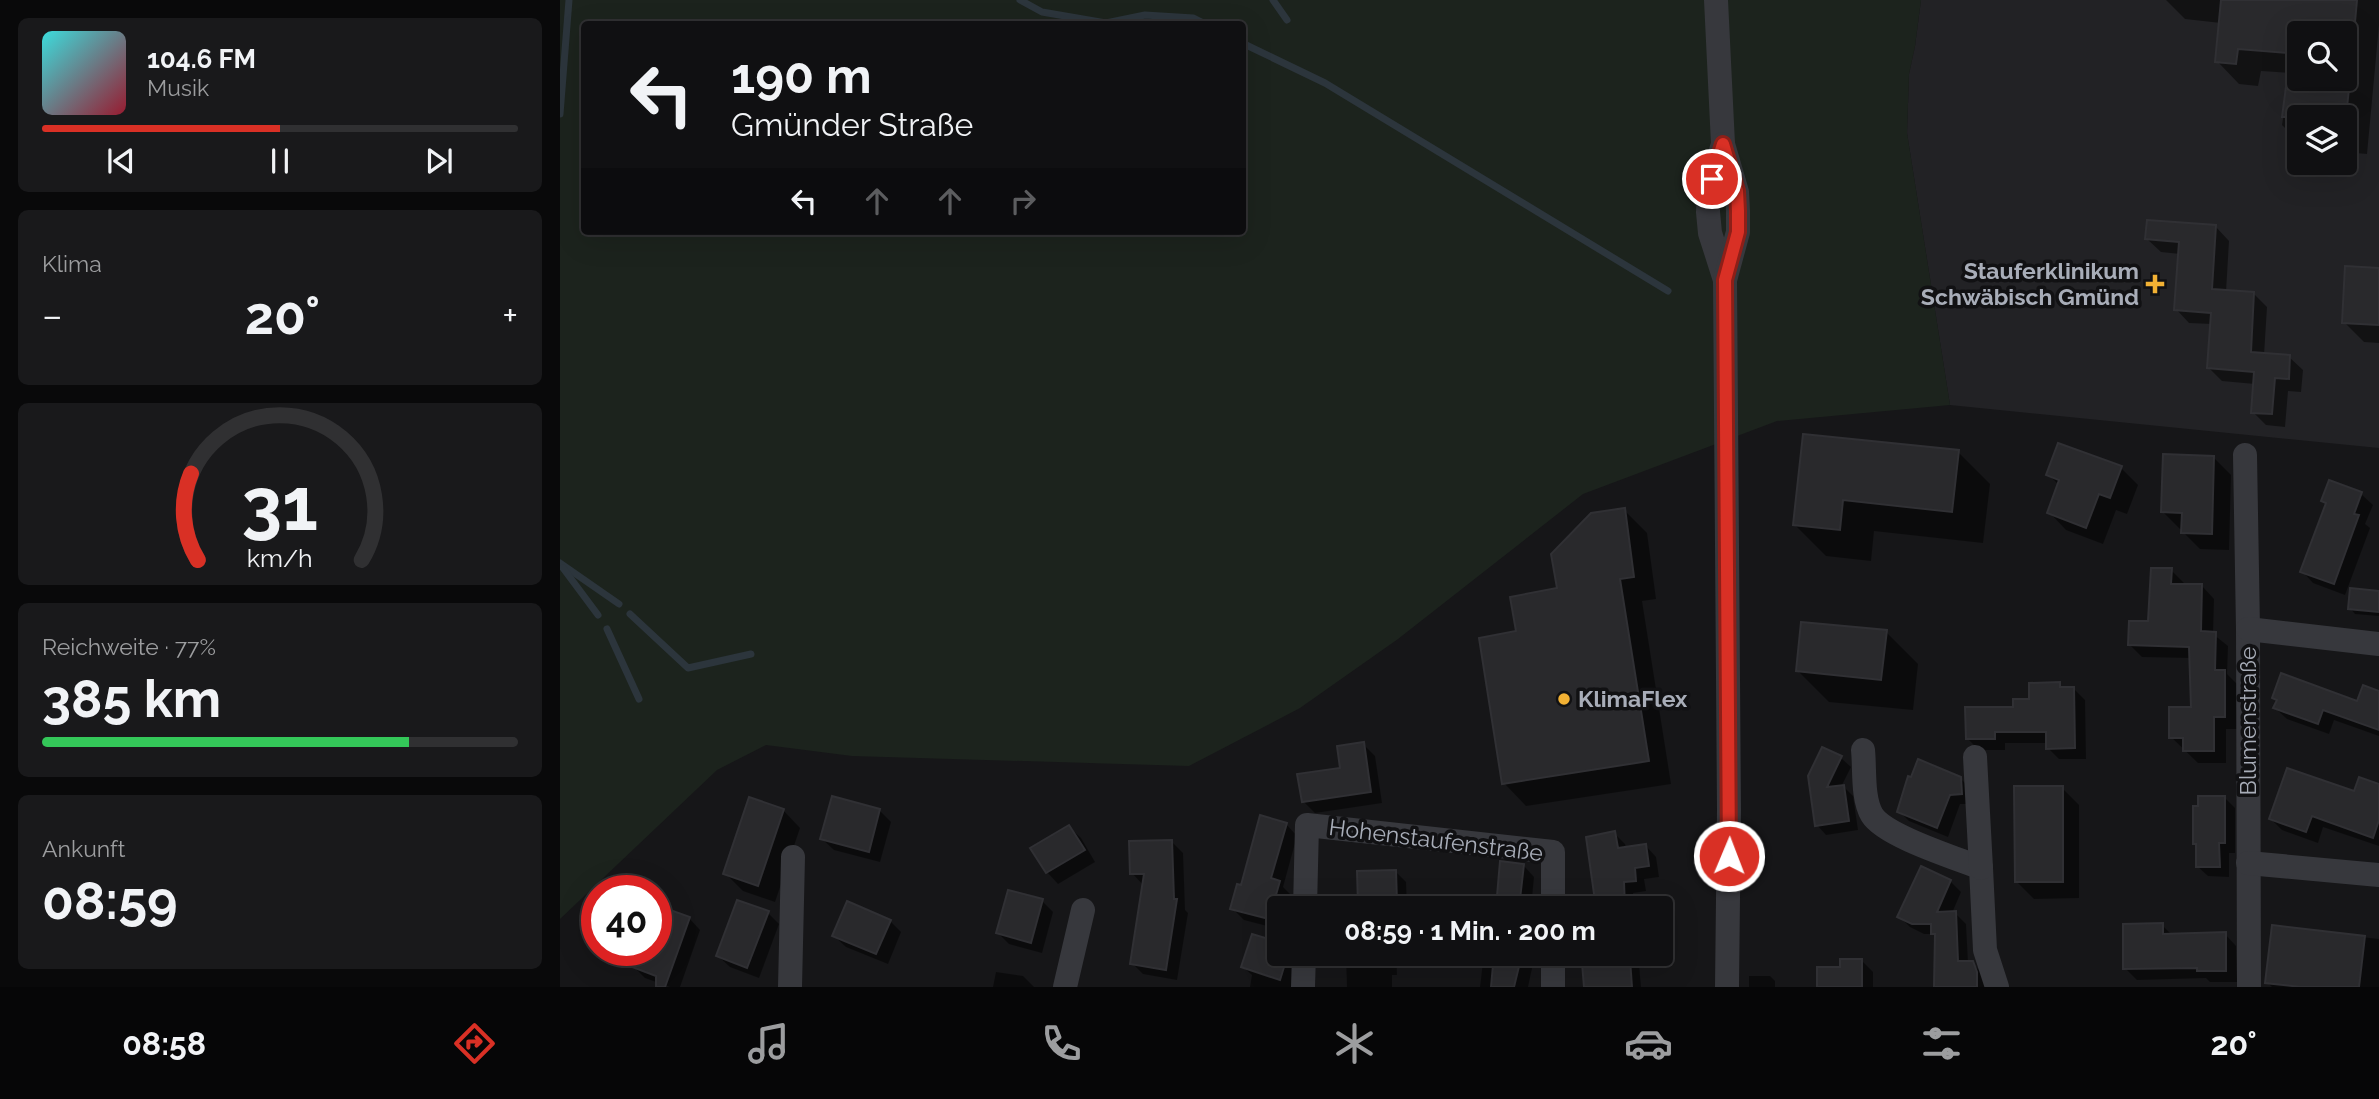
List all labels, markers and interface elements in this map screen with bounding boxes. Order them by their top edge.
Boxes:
map controls [2287,21,2357,175]
button: search [2287,21,2357,91]
text: 104.6 FM [147,44,256,74]
text: 190 m [731,47,872,104]
icon: left [616,49,707,140]
text: Musik [147,74,209,101]
button: layers [2287,105,2357,175]
text: Gmünder Straße [731,106,973,143]
icon: previous [102,142,140,180]
icon: pause [261,142,299,180]
icon: next [420,142,458,180]
pin [1682,149,1742,209]
icon: arrive [1693,160,1731,198]
icon: left [785,182,823,220]
icon: ahead [858,182,896,220]
icon: ahead [931,182,969,220]
icon: right [1004,182,1042,220]
text: Klima [42,250,102,277]
place label: Stauferklinikum Schwäbisch Gmünd [1921,257,2139,310]
marker: Stauferklinikum Schwäbisch Gmünd [2145,274,2165,294]
text: 20° [245,285,320,346]
text: − [42,293,62,338]
text: + [502,293,518,338]
text: 31 [242,462,318,547]
text: km/h [247,542,313,572]
text: Reichweite · 77% [42,633,216,660]
street label: Blumenstraße [2234,647,2261,795]
text: 385 km [42,668,221,729]
place label: KlimaFlex [1578,685,1688,712]
marker: KlimaFlex [1556,691,1572,707]
street label: Hohenstaufenstraße [1327,813,1545,866]
position arrow [1692,819,1766,893]
text: Ankunft [42,835,125,862]
text: 08:59 [42,870,178,931]
speed limit sign: 40 [581,875,672,966]
text: 08:59 · 1 Min. · 200 m [1344,916,1596,946]
icon: directions [450,1019,499,1068]
icon: music [744,1019,793,1068]
icon: phone [1037,1019,1086,1068]
icon: climate [1330,1019,1379,1068]
icon: car [1624,1019,1673,1068]
icon: filters [1917,1019,1966,1068]
text: 08:58 [122,1025,206,1062]
text: 20° [2210,1025,2257,1062]

